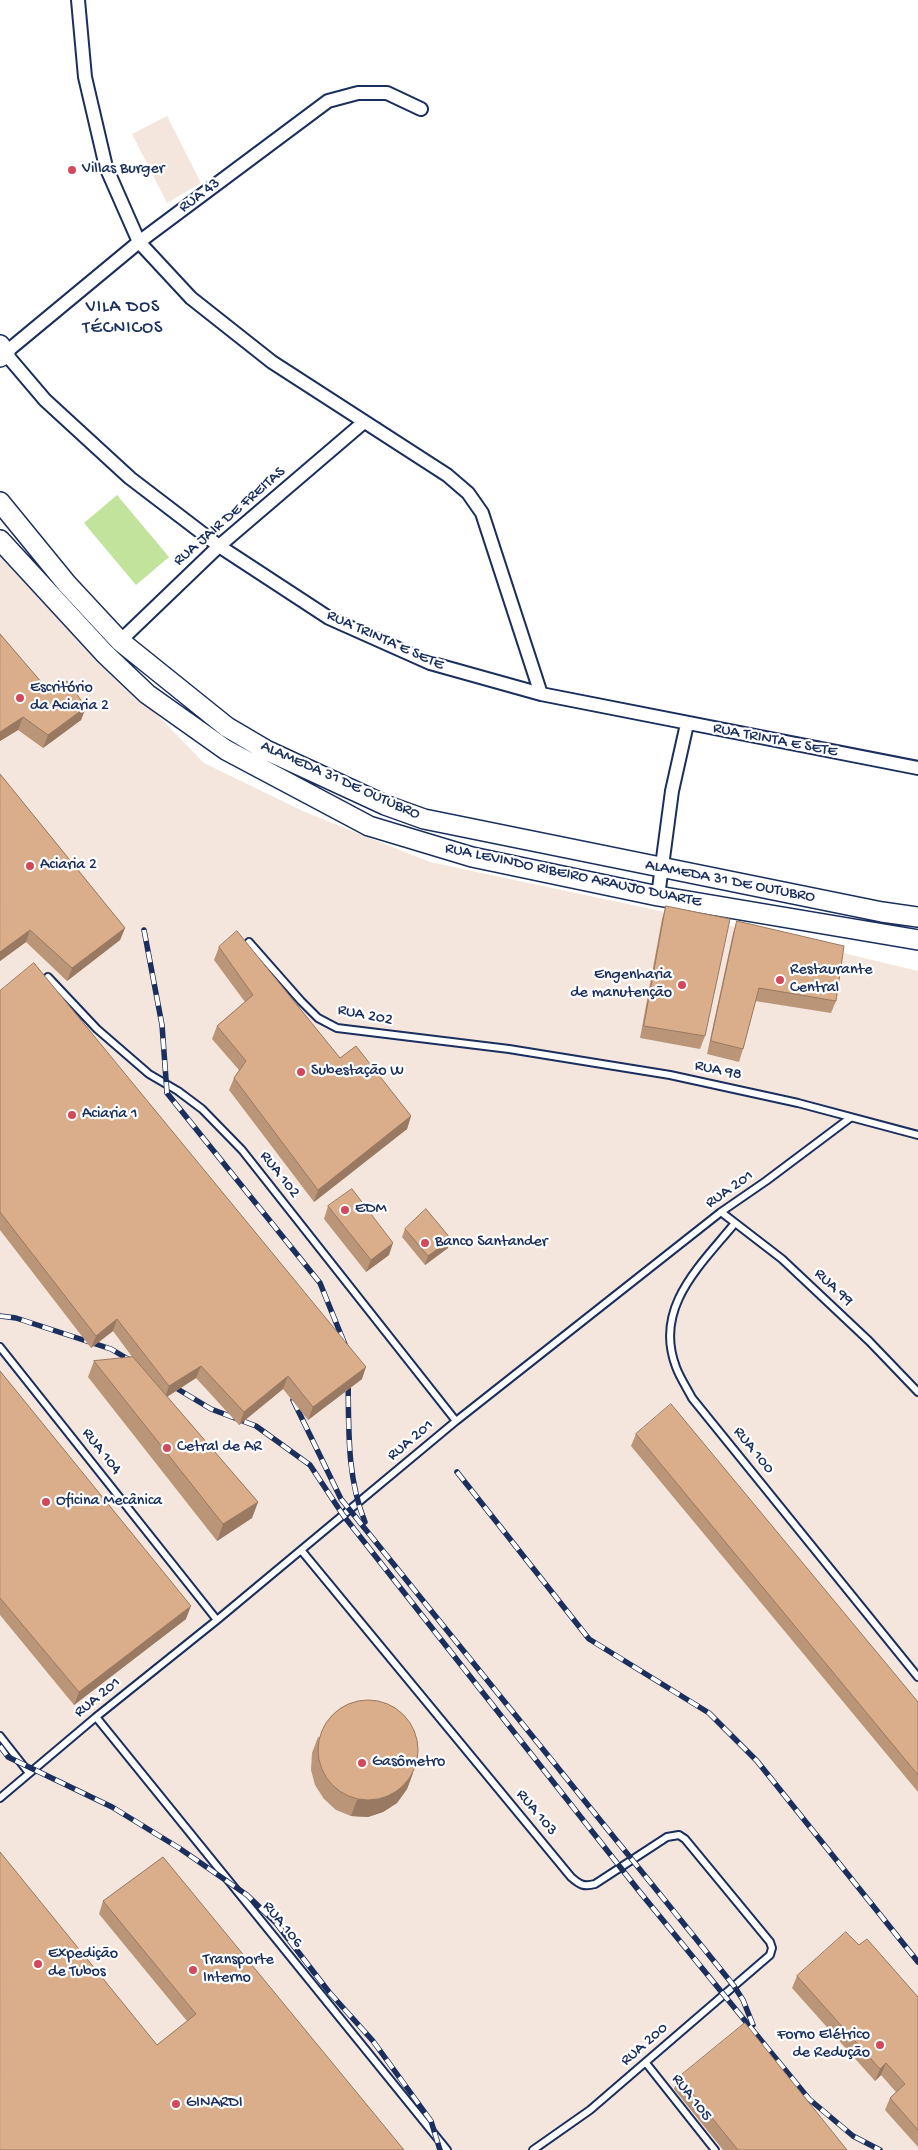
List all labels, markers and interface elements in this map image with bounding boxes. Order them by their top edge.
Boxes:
place label: Villas Burger [82,160,164,180]
marker: Villas Burger [66,164,78,176]
street label: RUA 43 [176,174,224,218]
district label: VILA DOS TÉCNICOS [82,297,164,340]
street label: RUA JAIR DE FREITAS [170,463,290,571]
street label: RUA TRINTA E SETE [323,607,447,675]
place label: Escritório da Aciaria 2 [30,679,109,717]
marker: Escritório da Aciaria 2 [14,692,26,704]
street label: RUA TRINTA E SETE [711,720,839,762]
street label: ALAMEDA 31 DE OUTUBRO [257,737,423,825]
street label: RUA LEVINDO RIBEIRO ARAUJO DUARTE [443,839,703,913]
place label: Aciaria 2 [40,856,97,876]
street label: ALAMEDA 31 DE OUTUBRO [643,856,817,908]
marker: Aciaria 2 [24,860,36,872]
place label: Restaurante Central [790,961,872,999]
place label: Engenharia de manutenção [570,966,672,1004]
marker: Restaurante Central [774,974,786,986]
marker: Engenharia de manutenção [676,979,688,991]
street label: RUA 202 [336,1001,394,1031]
street label: RUA 98 [693,1057,743,1085]
place label: Subestação W [311,1062,404,1082]
marker: Subestação W [295,1066,307,1078]
place label: Aciaria 1 [82,1105,137,1125]
marker: Aciaria 1 [66,1109,78,1121]
street label: RUA 102 [255,1148,303,1202]
street label: RUA 201 [702,1167,758,1213]
place label: EDM [355,1200,386,1220]
marker: EDM [339,1204,351,1216]
place label: Banco Santander [435,1233,547,1253]
marker: Banco Santander [419,1237,431,1249]
street label: RUA 99 [809,1265,857,1311]
street label: RUA 201 [384,1416,438,1466]
street label: RUA 100 [728,1423,778,1479]
street label: RUA 104 [77,1425,125,1479]
place label: Cetral de AR [177,1438,262,1458]
marker: Cetral de AR [161,1442,173,1454]
place label: Oficina Mecânica [56,1492,162,1512]
marker: Oficina Mecânica [40,1496,52,1508]
street label: RUA 201 [71,1673,125,1723]
place label: Gasômetro [372,1753,445,1773]
marker: Gasômetro [356,1757,368,1769]
street label: RUA 103 [511,1786,561,1840]
street label: RUA 106 [257,1898,307,1952]
place label: Expedição de Tubos [48,1945,118,1983]
place label: Transporte Interno [203,1951,274,1989]
marker: Expedição de Tubos [32,1958,44,1970]
marker: Transporte Interno [187,1964,199,1976]
street label: RUA 200 [617,2019,673,2071]
place label: Forno Elétrico de Redução [777,2026,870,2064]
marker: Forno Elétrico de Redução [874,2039,886,2051]
street label: RUA 105 [667,2070,715,2126]
place label: GINARDI [186,2094,242,2114]
marker: GINARDI [170,2098,182,2110]

